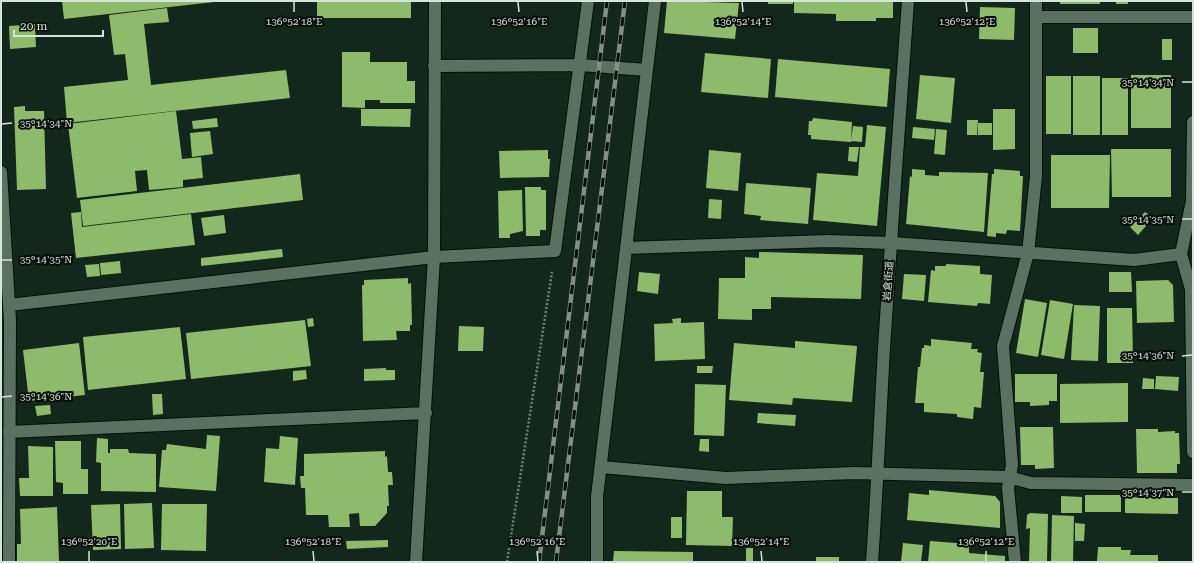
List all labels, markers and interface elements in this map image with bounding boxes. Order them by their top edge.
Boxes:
scale bar [14,12,103,38]
text: 136°52'18"E [266,16,322,27]
text: 136°52'16"E [491,16,547,27]
text: 136°52'14"E [715,16,771,27]
text: 136°52'12"E [939,16,995,27]
text: 20 m [20,19,47,33]
text: 35°14'34"N [1122,77,1174,88]
text: 35°14'34"N [20,118,72,129]
text: 35°14'35"N [1122,214,1174,225]
text: 35°14'35"N [20,254,72,265]
street label: 岩倉街道 [881,261,895,301]
text: 35°14'36"N [1122,350,1174,361]
text: 35°14'36"N [20,391,72,402]
text: 35°14'37"N [1122,487,1174,498]
text: 136°52'20"E [61,536,117,547]
text: 136°52'18"E [285,536,341,547]
text: 136°52'16"E [509,536,565,547]
text: 136°52'14"E [733,536,789,547]
text: 136°52'12"E [958,536,1014,547]

